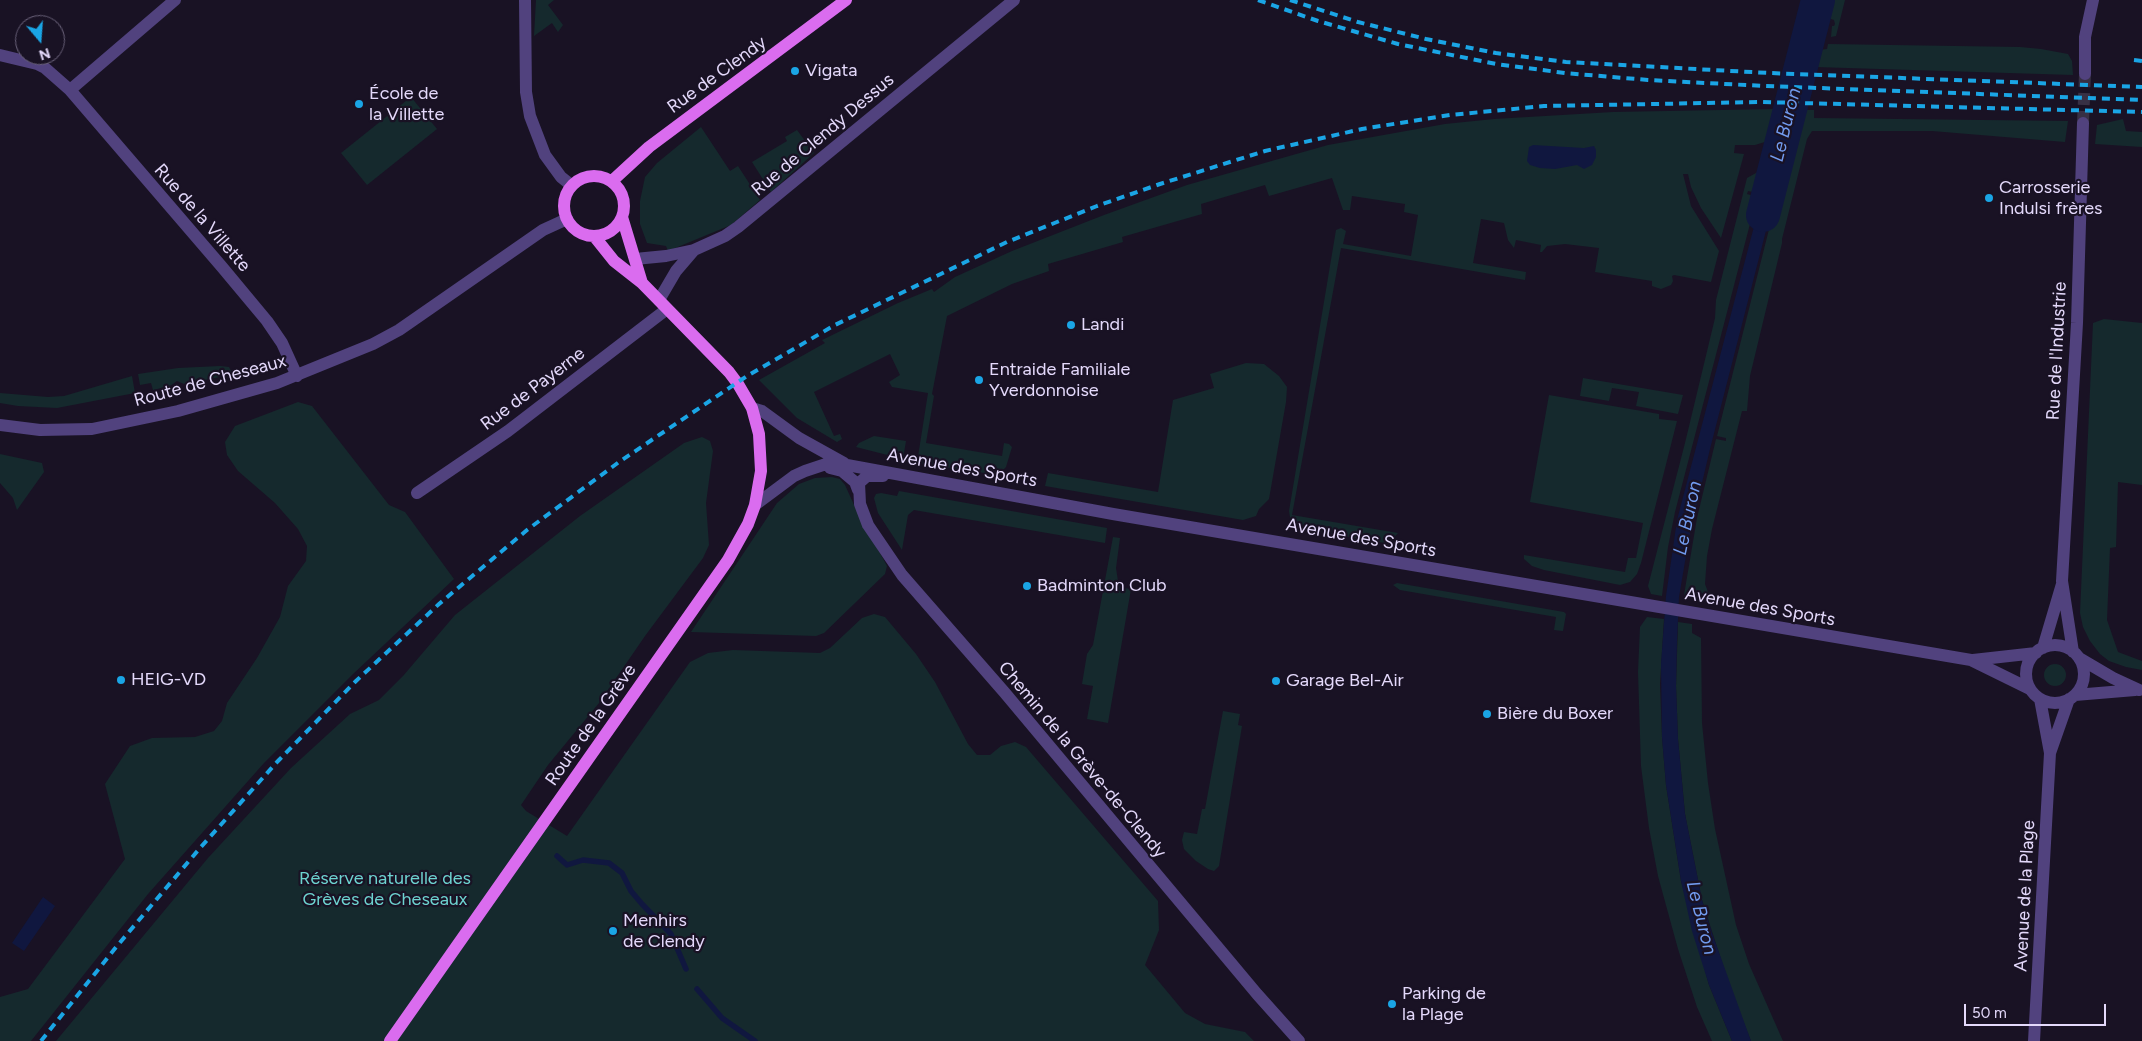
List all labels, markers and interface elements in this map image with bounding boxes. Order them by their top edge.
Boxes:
north arrow [15,15,65,65]
street label: Rue de Clendy [663,32,771,118]
text: N [37,44,52,64]
place label: Vigata [805,60,857,82]
marker: Vigata [789,65,801,77]
street label: Rue de Clendy Dessus [747,69,899,201]
place label: École de la Villette [369,83,444,126]
water label: Le Buron [1766,86,1806,164]
marker: École de la Villette [353,98,365,110]
street label: Rue de la Villette [149,160,255,276]
place label: Carrosserie Indulsi frères [1999,177,2102,220]
marker: Carrosserie Indulsi frères [1983,192,1995,204]
street label: Rue de l'Industrie [2043,281,2071,421]
place label: Landi [1081,314,1124,336]
marker: Landi [1065,319,1077,331]
street label: Rue de Payerne [477,343,589,435]
street label: Route de Cheseaux [132,350,288,412]
place label: Entraide Familiale Yverdonnoise [989,359,1130,402]
marker: Entraide Familiale Yverdonnoise [973,374,985,386]
street label: Avenue des Sports [885,444,1039,492]
water label: Le Buron [1669,479,1707,557]
street label: Avenue des Sports [1284,514,1438,562]
place label: Badminton Club [1037,575,1166,597]
marker: Badminton Club [1021,580,1033,592]
street label: Avenue des Sports [1683,583,1837,631]
street label: Chemin de la Grève-de-Clendy [993,657,1171,863]
street label: Route de la Grève [541,660,641,790]
place label: HEIG-VD [131,669,206,691]
place label: Garage Bel-Air [1286,670,1404,692]
marker: HEIG-VD [115,674,127,686]
marker: Garage Bel-Air [1270,675,1282,687]
place label: Bière du Boxer [1497,703,1613,725]
marker: Bière du Boxer [1481,708,1493,720]
street label: Avenue de la Plage [2010,820,2040,972]
park label: Réserve naturelle des Grèves de Cheseaux [299,868,471,911]
water label: Le Buron [1681,879,1721,957]
place label: Menhirs de Clendy [623,910,705,952]
marker: Menhirs de Clendy [607,925,619,937]
place label: Parking de la Plage [1402,983,1486,1026]
scale bar [1967,994,2110,1026]
marker: Parking de la Plage [1386,998,1398,1010]
text: 50 m [1972,1004,2007,1022]

